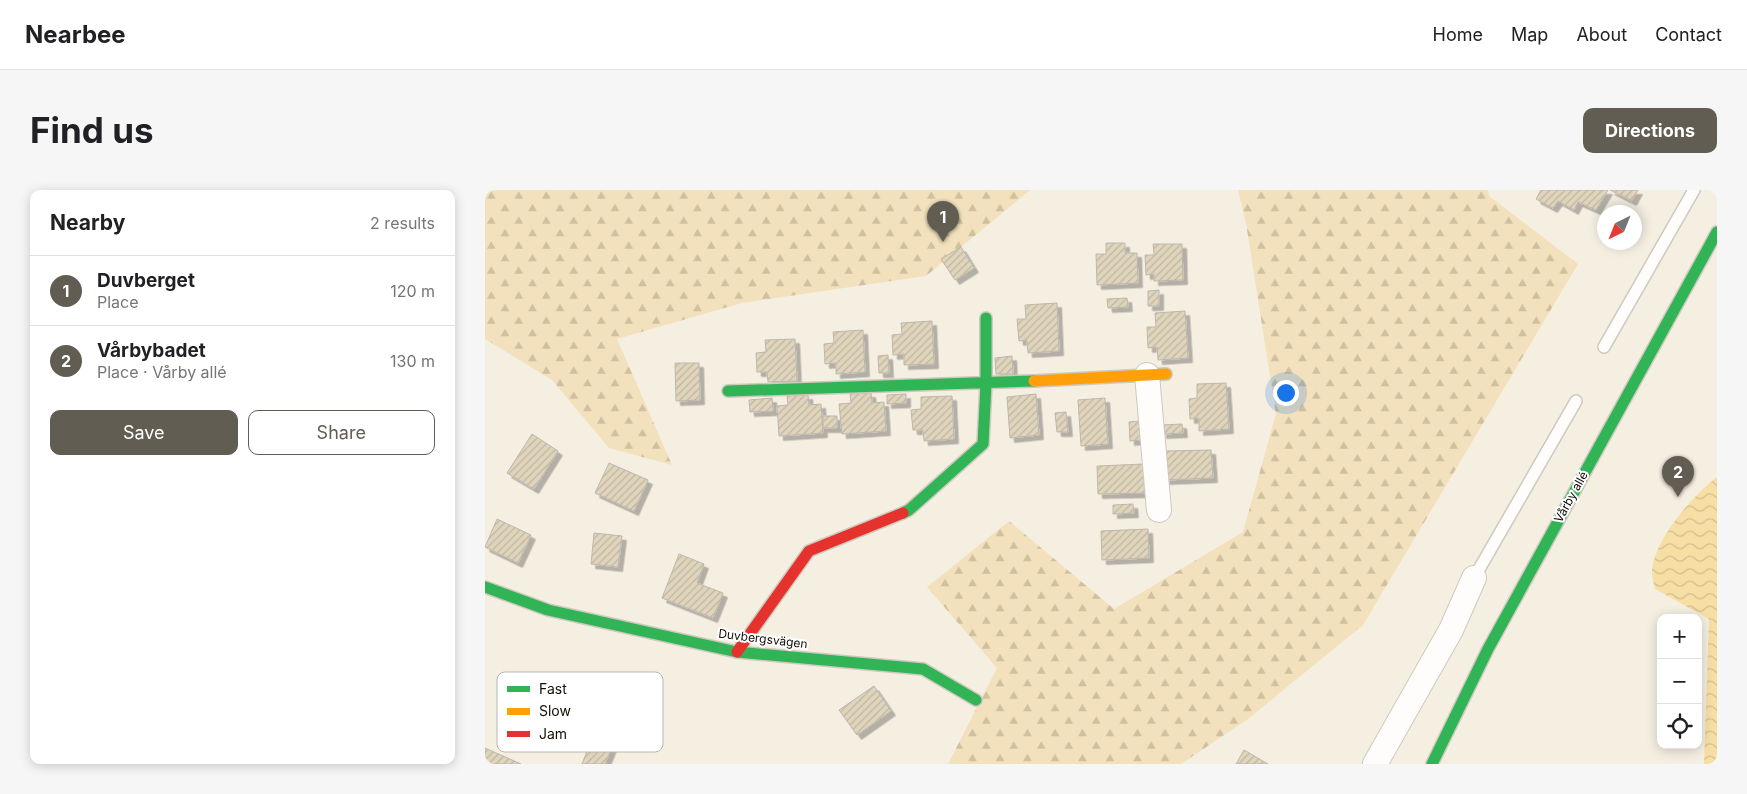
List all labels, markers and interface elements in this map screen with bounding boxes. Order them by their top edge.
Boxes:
text: Nearbee [25,20,126,49]
text: Home [1433,24,1483,45]
text: Map [1511,24,1548,45]
text: About [1576,24,1627,45]
text: Contact [1655,24,1722,45]
button: Directions [1583,108,1717,153]
text: Find us [30,109,154,151]
pin: 1 [927,201,959,242]
north arrow [1597,205,1642,250]
text: Nearby [50,210,125,235]
text: 2 results [370,213,435,233]
text: Duvberget [97,269,195,292]
text: 1 [63,281,69,301]
text: 120 m [390,281,435,301]
text: Place [97,292,139,312]
text: Vårbybadet [97,339,206,362]
text: 2 [61,351,71,371]
text: 130 m [390,351,435,371]
text: Place · Vårby allé [97,362,227,382]
your location [1273,380,1299,406]
button: Save [50,410,238,455]
button: Share [248,410,435,455]
pin: 2 [1662,456,1694,497]
street label: Vårby allé [1550,469,1591,525]
map controls [1657,614,1702,749]
button: + [1657,614,1702,659]
street label: Duvbergsvägen [718,626,809,651]
button: − [1657,659,1702,704]
legend [497,672,663,752]
text: Fast [539,680,567,697]
text: Slow [539,702,571,719]
button: locate [1657,704,1702,749]
text: Jam [539,725,567,742]

